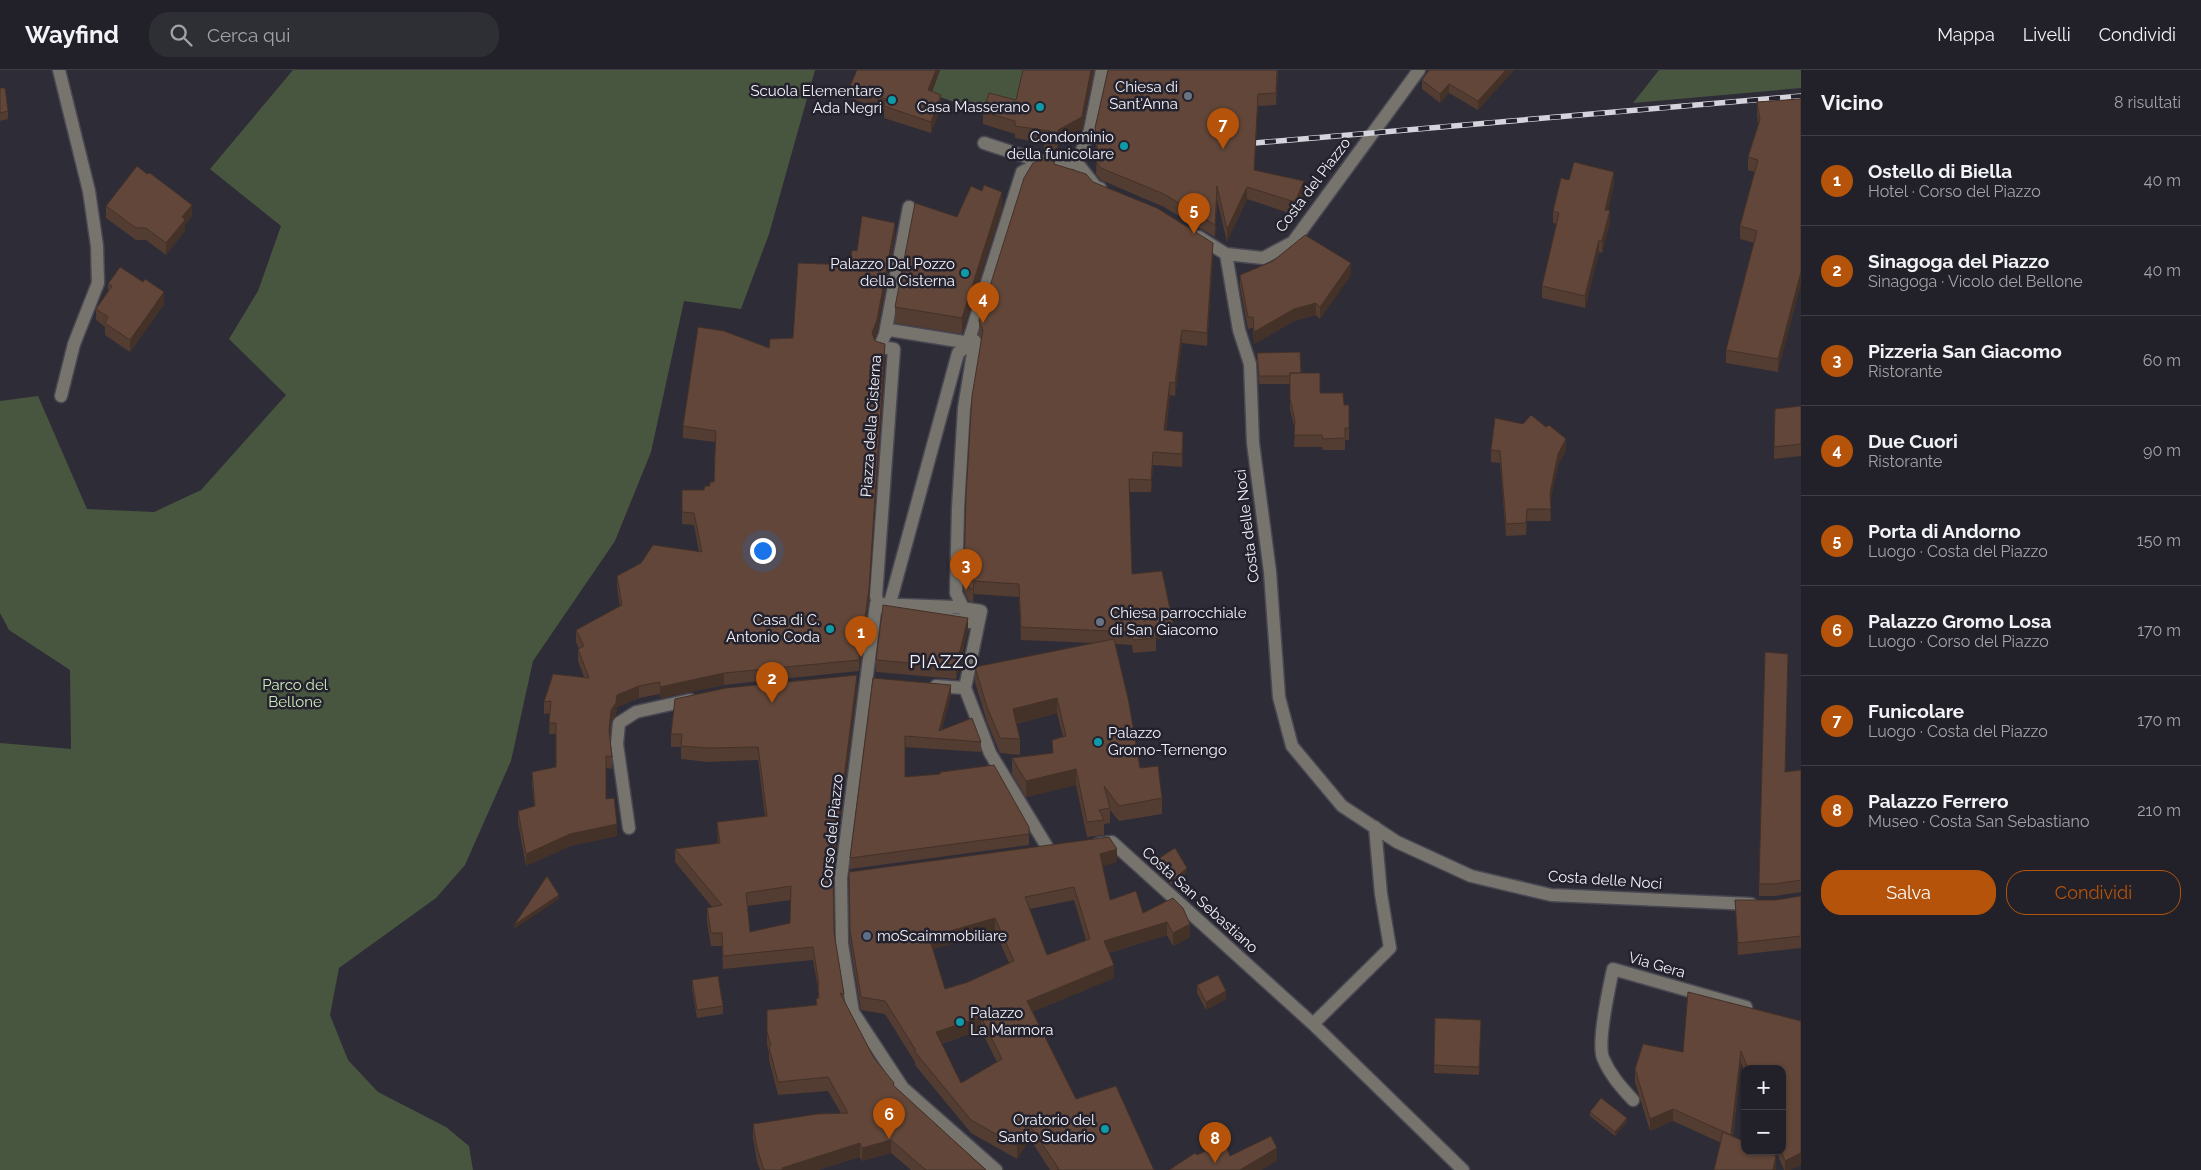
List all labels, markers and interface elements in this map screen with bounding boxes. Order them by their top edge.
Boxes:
search box [149,12,499,57]
text: Wayfind [25,20,119,49]
icon: search [167,21,195,49]
text: Cerca qui [207,24,290,46]
text: Mappa [1937,24,1995,45]
text: Livelli [2023,24,2071,45]
text: Condividi [2099,24,2176,45]
place label: Chiesa di Sant'Anna [1109,78,1178,113]
place label: Scuola Elementare Ada Negri [750,82,882,117]
marker: Chiesa di Sant'Anna [1182,90,1194,102]
text: Vicino [1821,90,1883,115]
text: 8 risultati [2114,93,2181,112]
marker: Scuola Elementare Ada Negri [886,94,898,106]
place label: Casa Masserano [917,98,1030,116]
marker: Casa Masserano [1034,101,1046,113]
pin: 7 [1207,108,1239,149]
place label: Condominio della funicolare [1007,128,1114,163]
street label: Costa del Piazzo [1272,134,1354,236]
marker: Condominio della funicolare [1118,140,1130,152]
text: Ostello di Biella [1868,160,2012,182]
text: 1 [1833,171,1841,190]
text: 40 m [2144,171,2181,190]
text: Hotel · Corso del Piazzo [1868,182,2041,201]
pin: 5 [1178,193,1210,234]
text: Sinagoga del Piazzo [1868,250,2049,272]
place label: Palazzo Dal Pozzo della Cisterna [830,255,955,290]
text: 2 [1832,261,1842,280]
text: 40 m [2144,261,2181,280]
marker: Palazzo Dal Pozzo della Cisterna [959,267,971,279]
text: Sinagoga · Vicolo del Bellone [1868,272,2083,291]
pin: 4 [967,282,999,323]
text: Pizzeria San Giacomo [1868,340,2062,362]
text: 3 [1833,351,1841,370]
text: 60 m [2143,351,2181,370]
street label: Piazza della Cisterna [857,354,885,498]
text: Ristorante [1868,362,1943,381]
text: Due Cuori [1868,430,1958,452]
text: 4 [1832,441,1842,460]
text: 90 m [2143,441,2181,460]
text: Ristorante [1868,452,1943,471]
street label: Costa delle Noci [1231,468,1263,584]
text: Porta di Andorno [1868,520,2021,542]
text: 5 [1833,531,1841,550]
text: 150 m [2137,531,2181,550]
your location [750,538,776,564]
text: Luogo · Costa del Piazzo [1868,542,2048,561]
pin: 3 [950,549,982,590]
place label: Chiesa parrocchiale di San Giacomo [1110,604,1247,639]
text: Palazzo Gromo Losa [1868,610,2051,632]
place label: Casa di C. Antonio Coda [726,611,820,646]
pin: 1 [845,616,877,657]
marker: Chiesa parrocchiale di San Giacomo [1094,616,1106,628]
text: 6 [1832,621,1842,640]
text: 170 m [2137,621,2181,640]
marker: Casa di C. Antonio Coda [824,623,836,635]
text: Luogo · Corso del Piazzo [1868,632,2049,651]
district label: PIAZZO [909,651,979,672]
pin: 2 [756,662,788,703]
park label: Parco del Bellone [262,676,329,711]
text: Funicolare [1868,700,1964,722]
text: 7 [1833,711,1841,730]
text: 170 m [2137,711,2181,730]
text: Luogo · Costa del Piazzo [1868,722,2048,741]
place label: Palazzo Gromo-Ternengo [1108,724,1227,759]
marker: Palazzo Gromo-Ternengo [1092,736,1104,748]
street label: Corso del Piazzo [817,773,847,889]
text: Palazzo Ferrero [1868,790,2009,812]
text: 8 [1832,801,1842,820]
text: 210 m [2137,801,2181,820]
text: Museo · Costa San Sebastiano [1868,812,2089,831]
street label: Costa San Sebastiano [1138,843,1262,957]
street label: Costa delle Noci [1547,867,1663,893]
button: Salva [1821,870,1996,915]
button: Condividi [2006,870,2181,915]
place label: moScaimmobiliare [877,927,1007,945]
marker: moScaimmobiliare [861,930,873,942]
street label: Via Gera [1626,948,1688,982]
place label: Palazzo La Marmora [970,1004,1053,1039]
marker: Palazzo La Marmora [954,1016,966,1028]
map controls [1741,1065,1786,1155]
button: + [1741,1065,1786,1110]
pin: 6 [873,1098,905,1139]
button: − [1741,1110,1786,1155]
place label: Oratorio del Santo Sudario [998,1111,1096,1146]
pin: 8 [1199,1122,1231,1163]
marker: Oratorio del Santo Sudario [1099,1123,1111,1135]

